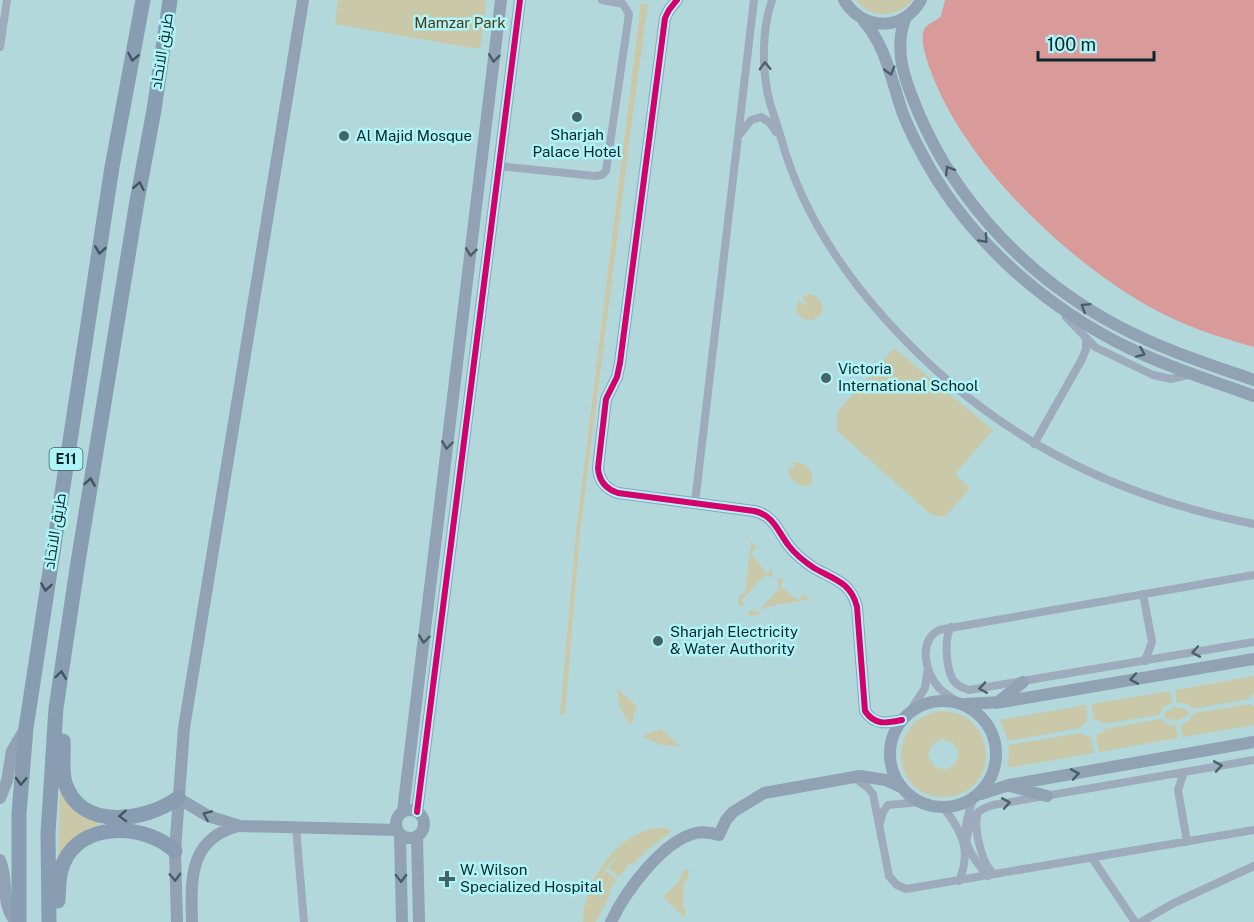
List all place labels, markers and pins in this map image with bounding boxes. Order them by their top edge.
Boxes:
marker: Sharjah Palace Hotel [570,110,584,124]
place label: Sharjah Palace Hotel [533,126,621,160]
place label: Al Majid Mosque [356,127,472,144]
marker: Al Majid Mosque [337,129,351,143]
place label: Victoria International School [838,360,979,394]
marker: Victoria International School [819,371,833,385]
place label: Sharjah Electricity & Water Authority [670,623,798,657]
marker: Sharjah Electricity & Water Authority [651,634,665,648]
place label: W. Wilson Specialized Hospital [460,861,603,895]
marker: W. Wilson Specialized Hospital [438,870,456,888]

